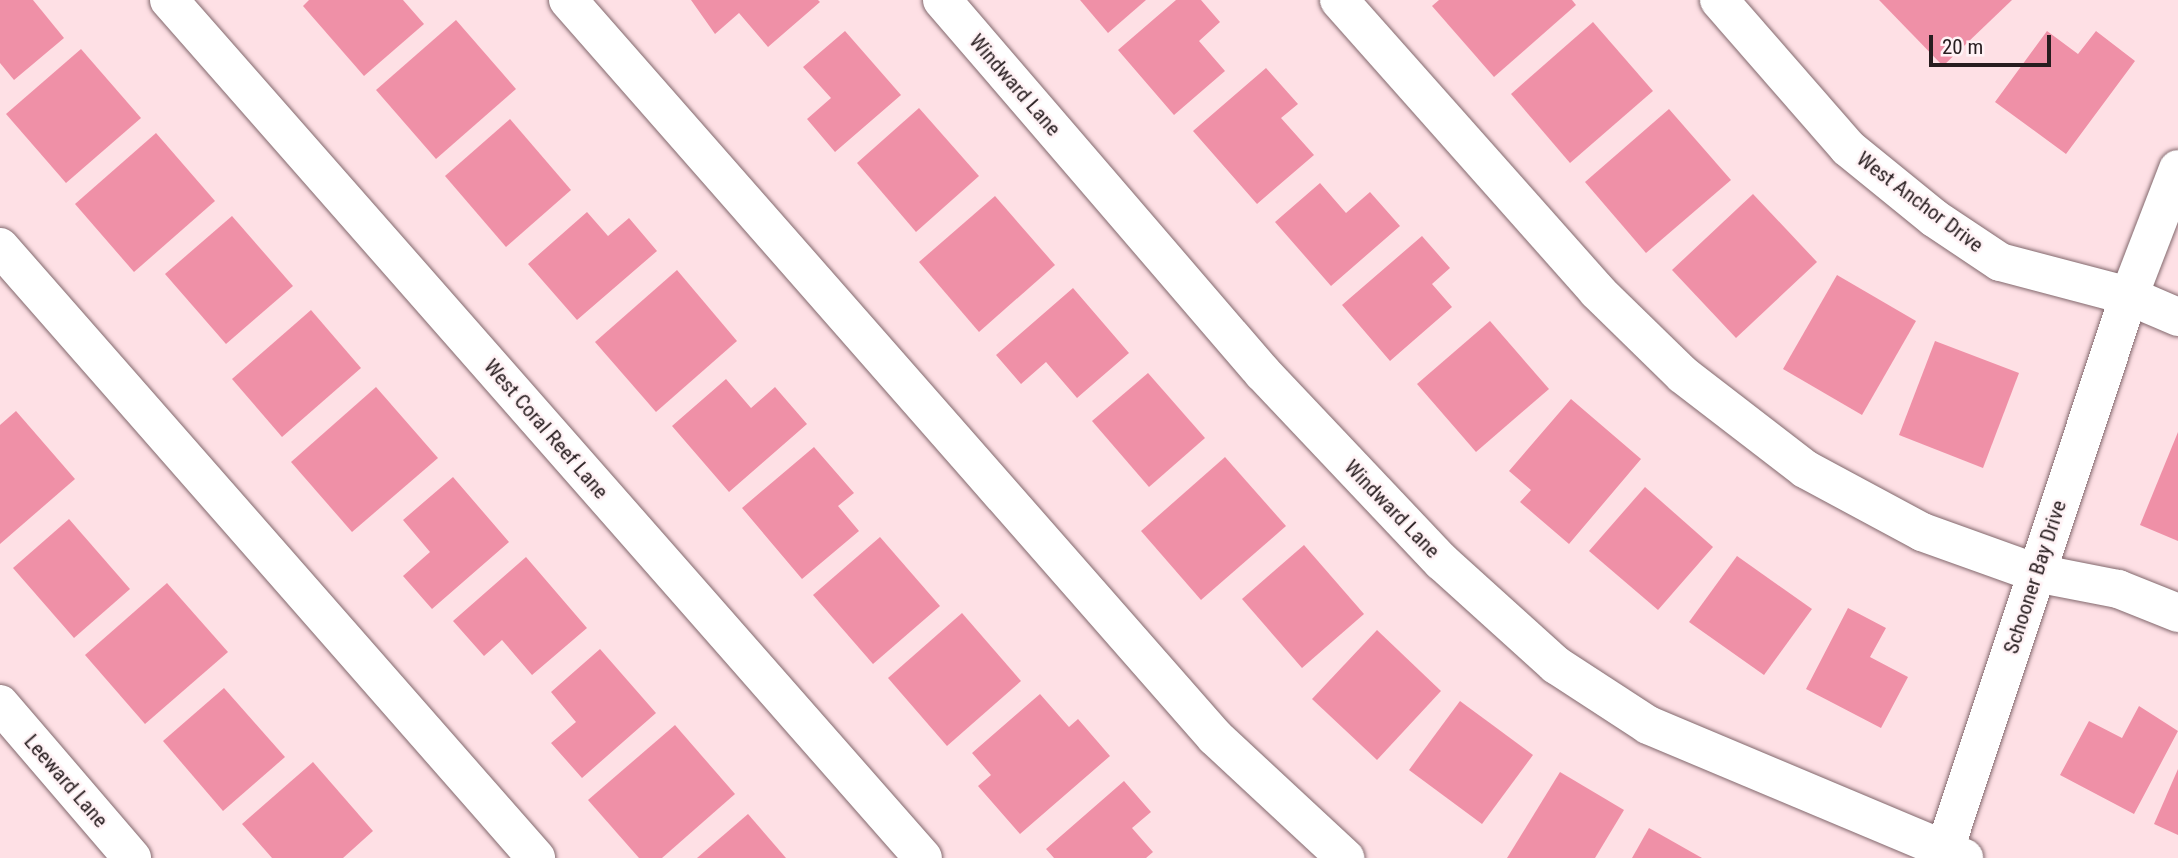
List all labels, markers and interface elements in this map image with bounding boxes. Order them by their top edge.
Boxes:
scale bar [1933,21,2056,65]
street label: Windward Lane [964,29,1066,141]
text: 20 m [1942,35,1983,59]
street label: West Anchor Drive [1852,146,1988,258]
street label: West Coral Reef Lane [479,354,613,504]
street label: Windward Lane [1339,455,1445,563]
street label: Schooner Bay Drive [1998,497,2072,657]
street label: Leeward Lane [19,729,113,833]

